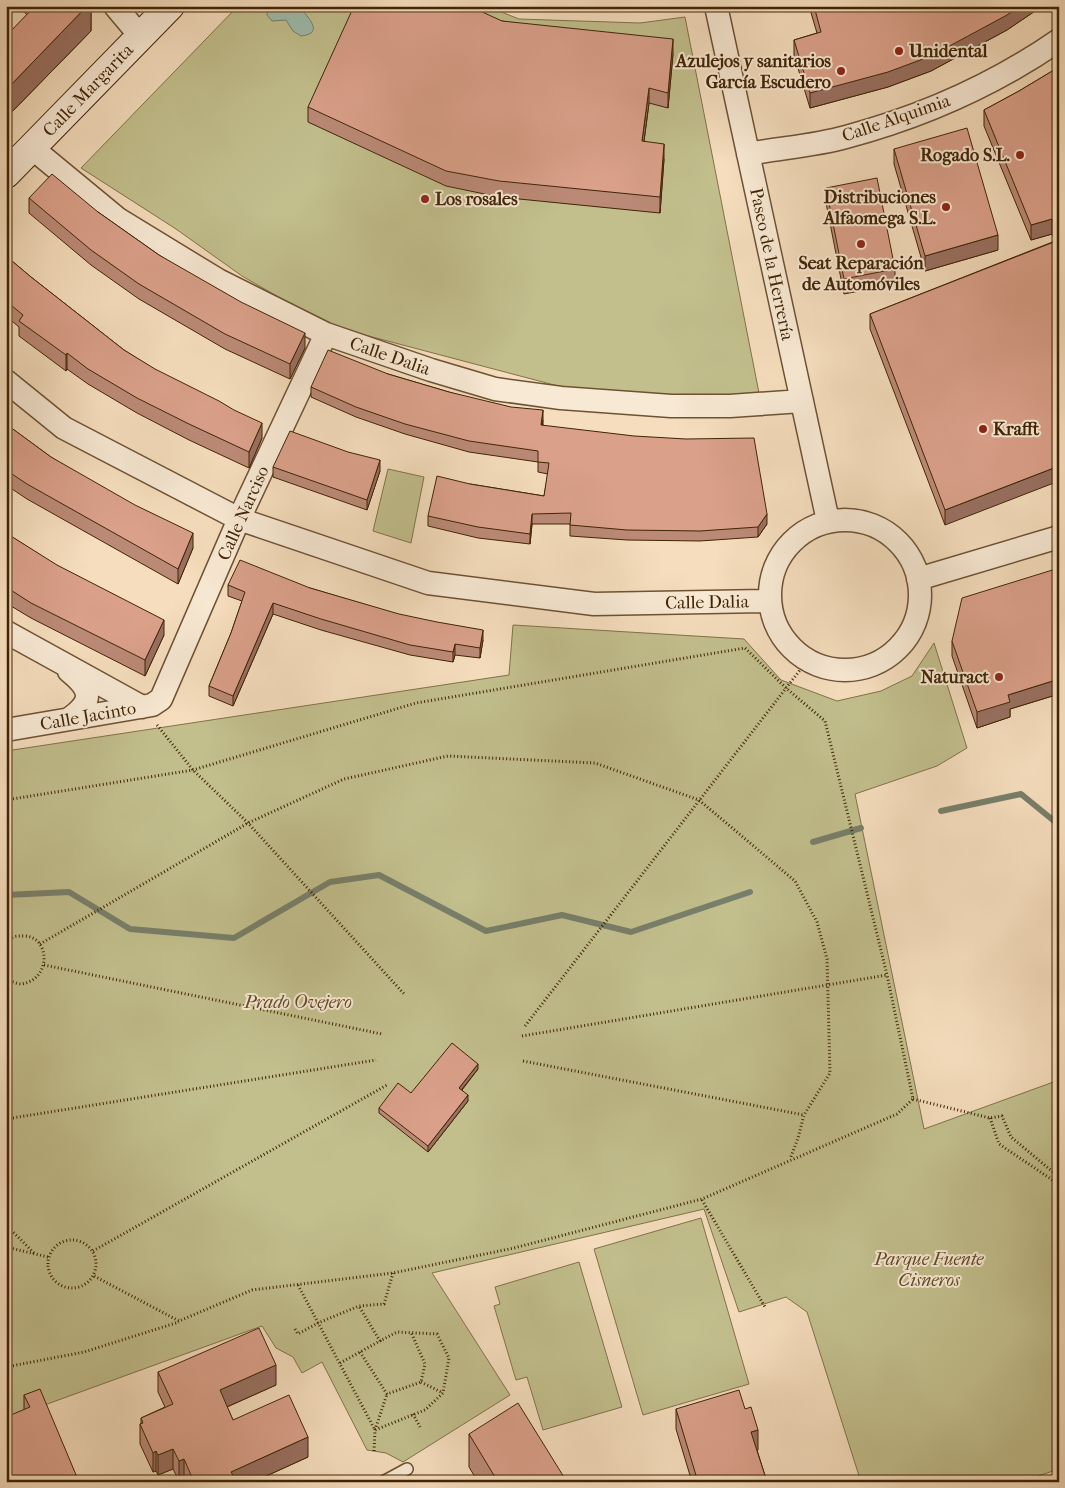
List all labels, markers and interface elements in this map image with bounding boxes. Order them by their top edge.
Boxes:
street label: Calle Margarita [39,39,138,141]
place label: Unidental [908,41,988,62]
marker: Unidental [893,45,905,57]
place label: Azulejos y sanitarios García Escudero [675,51,831,93]
marker: Azulejos y sanitarios García Escudero [835,65,847,77]
street label: Calle Alquimia [839,90,954,147]
place label: Rogado S.L. [920,145,1011,166]
marker: Rogado S.L. [1014,149,1026,161]
street label: Paseo de la Herrería [745,186,798,343]
place label: Distribuciones Alfaomega S.L. [822,187,937,229]
place label: Los rosales [435,189,518,210]
marker: Los rosales [419,193,431,205]
marker: Distribuciones Alfaomega S.L. [940,201,952,213]
marker: Seat Reparación de Automóviles [855,238,867,250]
place label: Seat Reparación de Automóviles [798,253,924,295]
street label: Calle Dalia [347,333,433,380]
place label: Krafft [993,419,1040,440]
marker: Krafft [977,423,989,435]
street label: Calle Narciso [213,463,274,564]
street label: Calle Dalia [665,591,750,614]
place label: Naturact [920,667,990,688]
marker: Naturact [993,671,1005,683]
street label: Calle Jacinto [39,698,138,735]
park label: Prado Ovejero [243,992,352,1013]
park label: Parque Fuente Cisneros [873,1249,984,1291]

